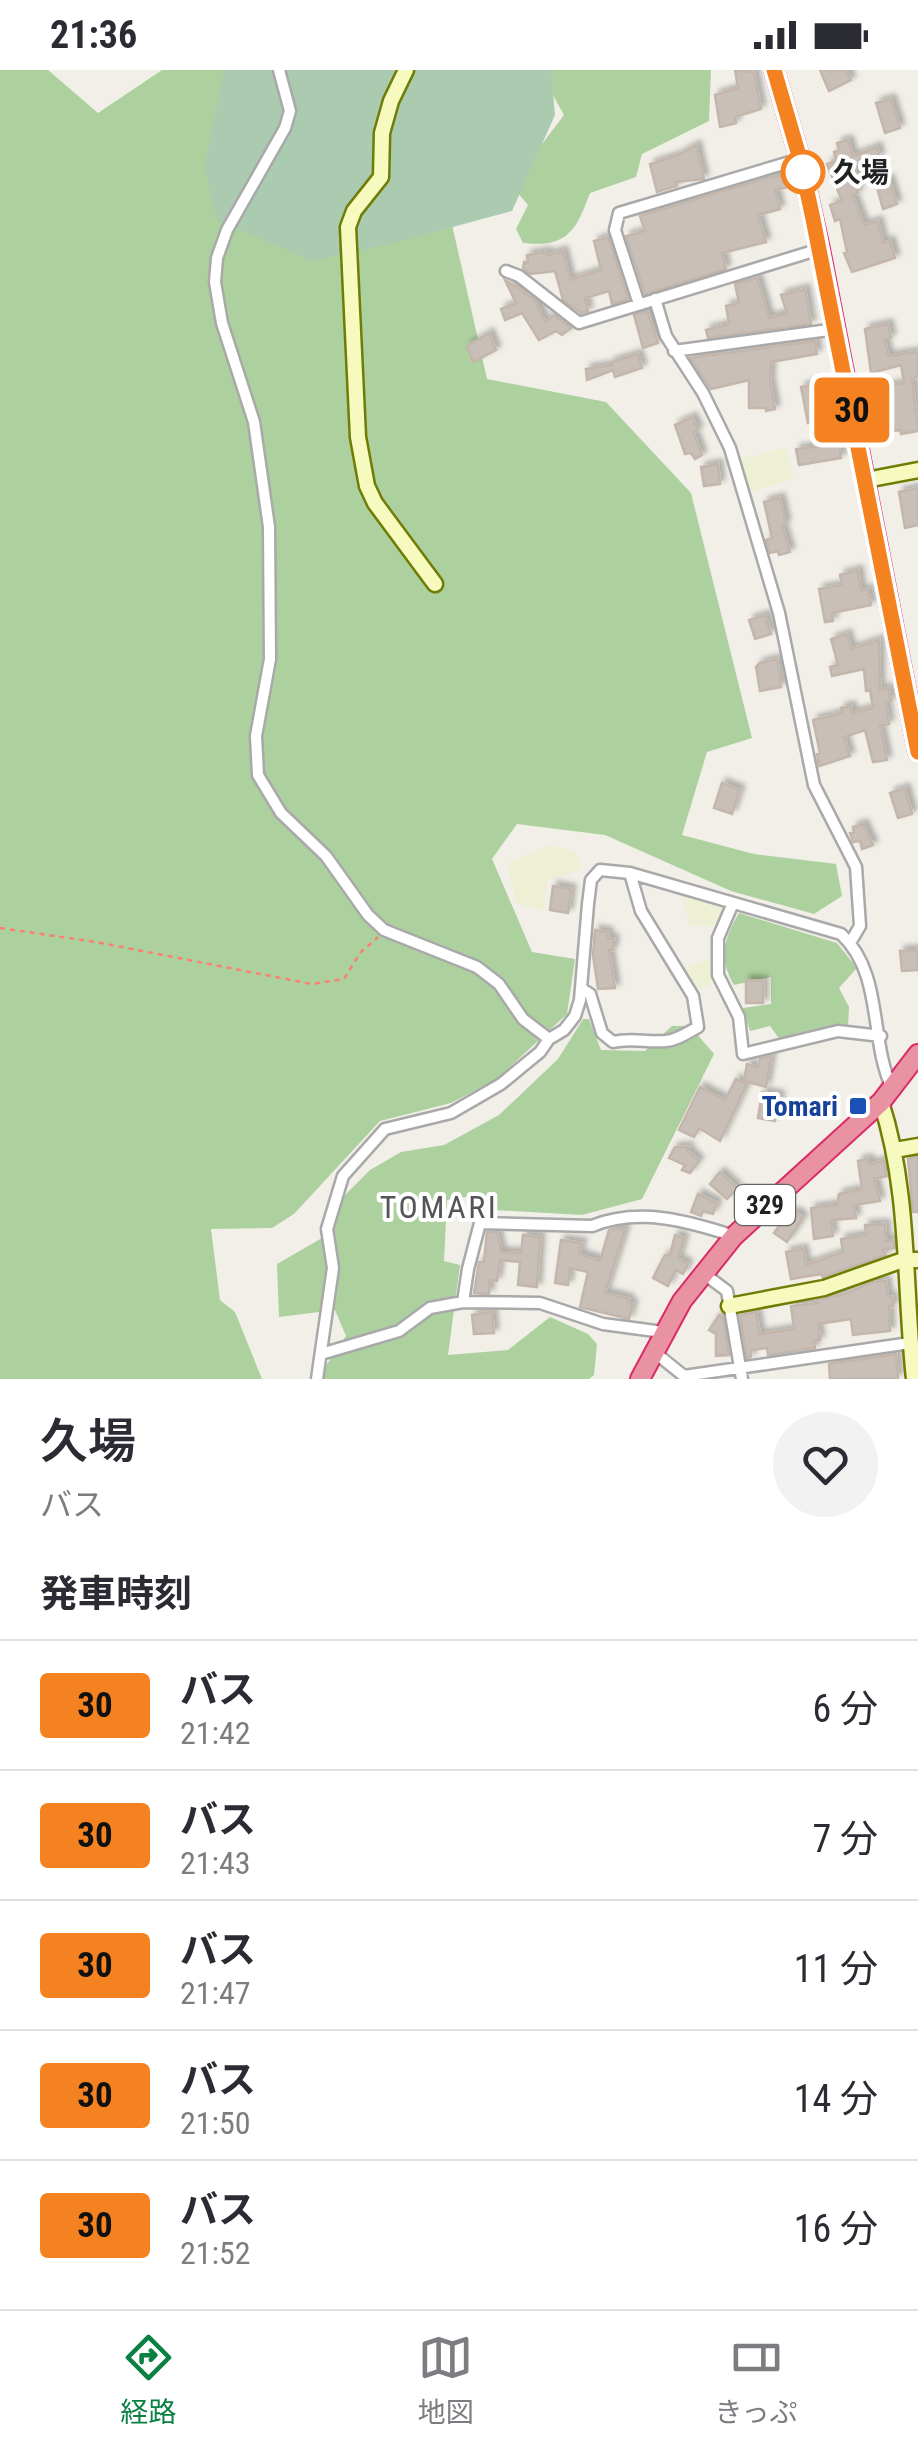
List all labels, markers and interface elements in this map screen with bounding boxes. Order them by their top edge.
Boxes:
text: 21:36 [50,13,137,57]
marker: 久場 [782,151,824,193]
place label: 久場 [833,156,889,189]
line badge: 30 [807,378,897,442]
text: 30 [834,390,870,431]
place label: Tomari [761,1090,838,1123]
marker: Tomari [847,1095,869,1117]
road number: 329 [735,1185,795,1225]
district label: TOMARI [380,1188,498,1226]
button: heart [773,1412,878,1517]
text: 久場 [40,1413,136,1470]
text: バス [40,1486,104,1524]
text: 発車時刻 [40,1572,192,1616]
text: バス [180,1668,256,1712]
text: 30 [77,1685,113,1726]
text: 6 分 [813,1687,878,1731]
text: 21:42 [180,1714,251,1752]
text: バス [180,1798,256,1842]
text: 30 [77,1815,113,1856]
text: 7 分 [813,1817,878,1861]
text: 21:43 [180,1844,251,1882]
text: バス [180,1928,256,1972]
text: 30 [77,1945,113,1986]
text: 11 分 [794,1947,878,1991]
text: 21:47 [180,1974,251,2012]
text: バス [180,2058,256,2102]
text: 30 [77,2075,113,2116]
text: 14 分 [794,2077,878,2121]
text: 21:50 [180,2104,251,2142]
text: バス [180,2188,256,2232]
text: 30 [77,2205,113,2246]
text: 16 分 [794,2207,878,2251]
text: 21:52 [180,2234,251,2272]
tab: 経路 [121,2330,177,2430]
tab: 地図 [418,2330,474,2430]
tab: きっぷ [715,2330,797,2430]

